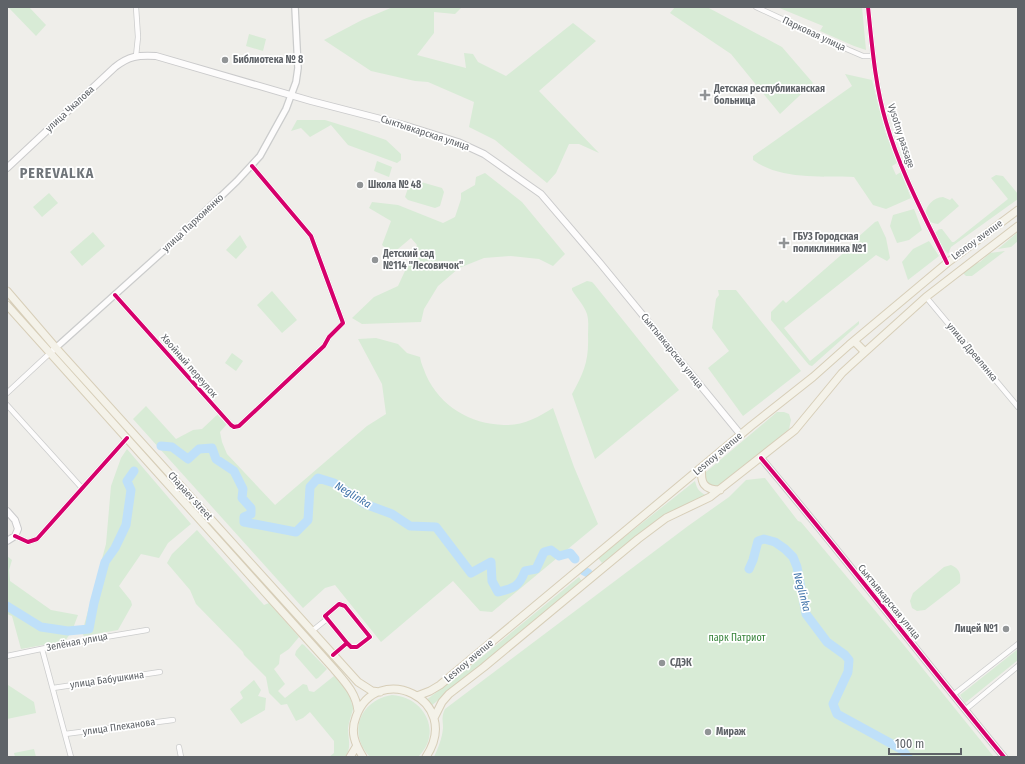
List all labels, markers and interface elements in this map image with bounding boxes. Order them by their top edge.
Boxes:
street label: Парковая улица [781,14,848,54]
place label: Библиотека № 8 [233,54,304,66]
marker: Библиотека № 8 [220,55,230,65]
street label: улица Чкалова [43,83,97,135]
place label: Детская республиканская больница [713,83,825,107]
marker: Детская республиканская больница [699,89,711,101]
street label: Vysotny passage [885,102,917,170]
street label: Сыктывкарская улица [379,113,471,153]
district label: PEREVALKA [20,165,94,182]
place label: Школа № 48 [368,179,422,191]
marker: Школа № 48 [355,180,365,190]
street label: улица Пархоменко [160,192,226,254]
street label: Lesnoy avenue [949,217,1005,263]
place label: ГБУЗ Городская поликлиника №1 [793,231,867,255]
marker: ГБУЗ Городская поликлиника №1 [778,237,790,249]
place label: Детский сад №114 "Лесовичок" [382,248,463,272]
marker: Детский сад №114 "Лесовичок" [370,255,380,265]
street label: Сыктывкарская улица [638,311,706,391]
street label: улица Древлянка [944,320,1000,384]
street label: Хвойный переулок [158,332,220,400]
street label: Lesnoy avenue [691,430,745,478]
street label: Chapaev street [165,469,215,523]
water label: Neglinka [332,479,374,511]
street label: Сыктывкарская улица [855,562,923,642]
water label: Neglinka [791,571,814,613]
place label: Лицей №1 [954,623,998,635]
marker: Лицей №1 [1001,624,1011,634]
street label: Зелёная улица [45,630,109,654]
park label: парк Патриот [708,632,766,644]
street label: Lesnoy avenue [442,637,496,685]
place label: СДЭК [670,657,692,669]
marker: СДЭК [657,658,667,668]
street label: улица Бабушкина [69,669,145,691]
street label: улица Плеханова [82,716,156,738]
place label: Мираж [716,726,746,738]
marker: Мираж [703,727,713,737]
scale bar [889,730,961,756]
text: 100 m [895,737,924,751]

